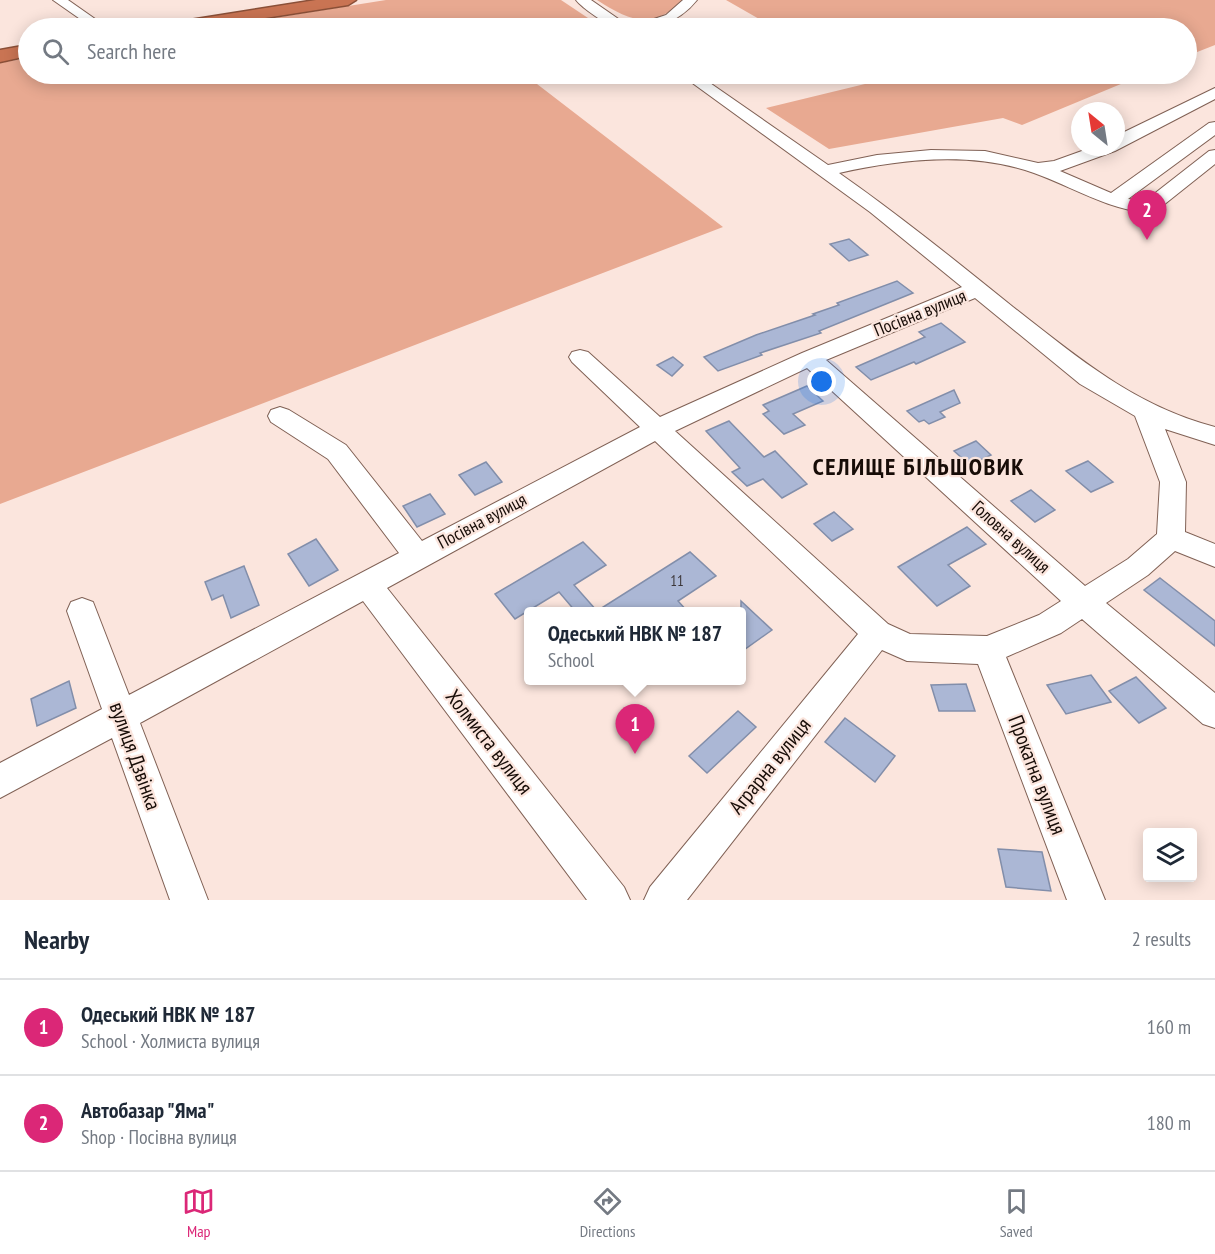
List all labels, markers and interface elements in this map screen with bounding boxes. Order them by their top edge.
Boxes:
search box [18,18,1197,84]
icon: search [39,35,72,68]
text: Search here [87,37,176,65]
north arrow [1071,102,1125,156]
pin: 2 [1128,190,1166,240]
street label: Посівна вулиця [870,284,969,341]
your location [807,367,836,396]
district label: СЕЛИЩЕ БІЛЬШОВИК [813,451,1025,482]
street label: Посівна вулиця [433,487,530,554]
street label: Головна вулиця [967,495,1055,578]
house number: 11 [670,571,684,590]
popup [524,607,746,685]
text: Одеський НВК № 187 [548,619,722,647]
text: School [548,647,594,673]
street label: Холмиста вулиця [440,684,539,800]
street label: вулиця Дзвінка [104,698,167,813]
pin: 1 [616,704,654,754]
street label: Прокатна вулиця [1002,711,1073,838]
street label: Аграрна вулиця [723,712,817,819]
map controls [1143,828,1197,882]
button: layers [1143,828,1197,882]
text: Nearby [24,923,89,956]
text: 2 results [1132,926,1191,952]
text: Одеський НВК № 187 [81,1000,256,1028]
text: 1 [39,1014,48,1040]
text: 160 m [1147,1014,1191,1040]
text: School · Холмиста вулиця [81,1028,260,1054]
text: Автобазар "Яма" [81,1096,214,1124]
text: 2 [39,1110,48,1136]
text: 180 m [1147,1110,1191,1136]
text: Shop · Посівна вулиця [81,1124,237,1150]
tab: Map [182,1185,215,1241]
tab: Directions [580,1185,635,1241]
tab: Saved [1000,1185,1033,1241]

